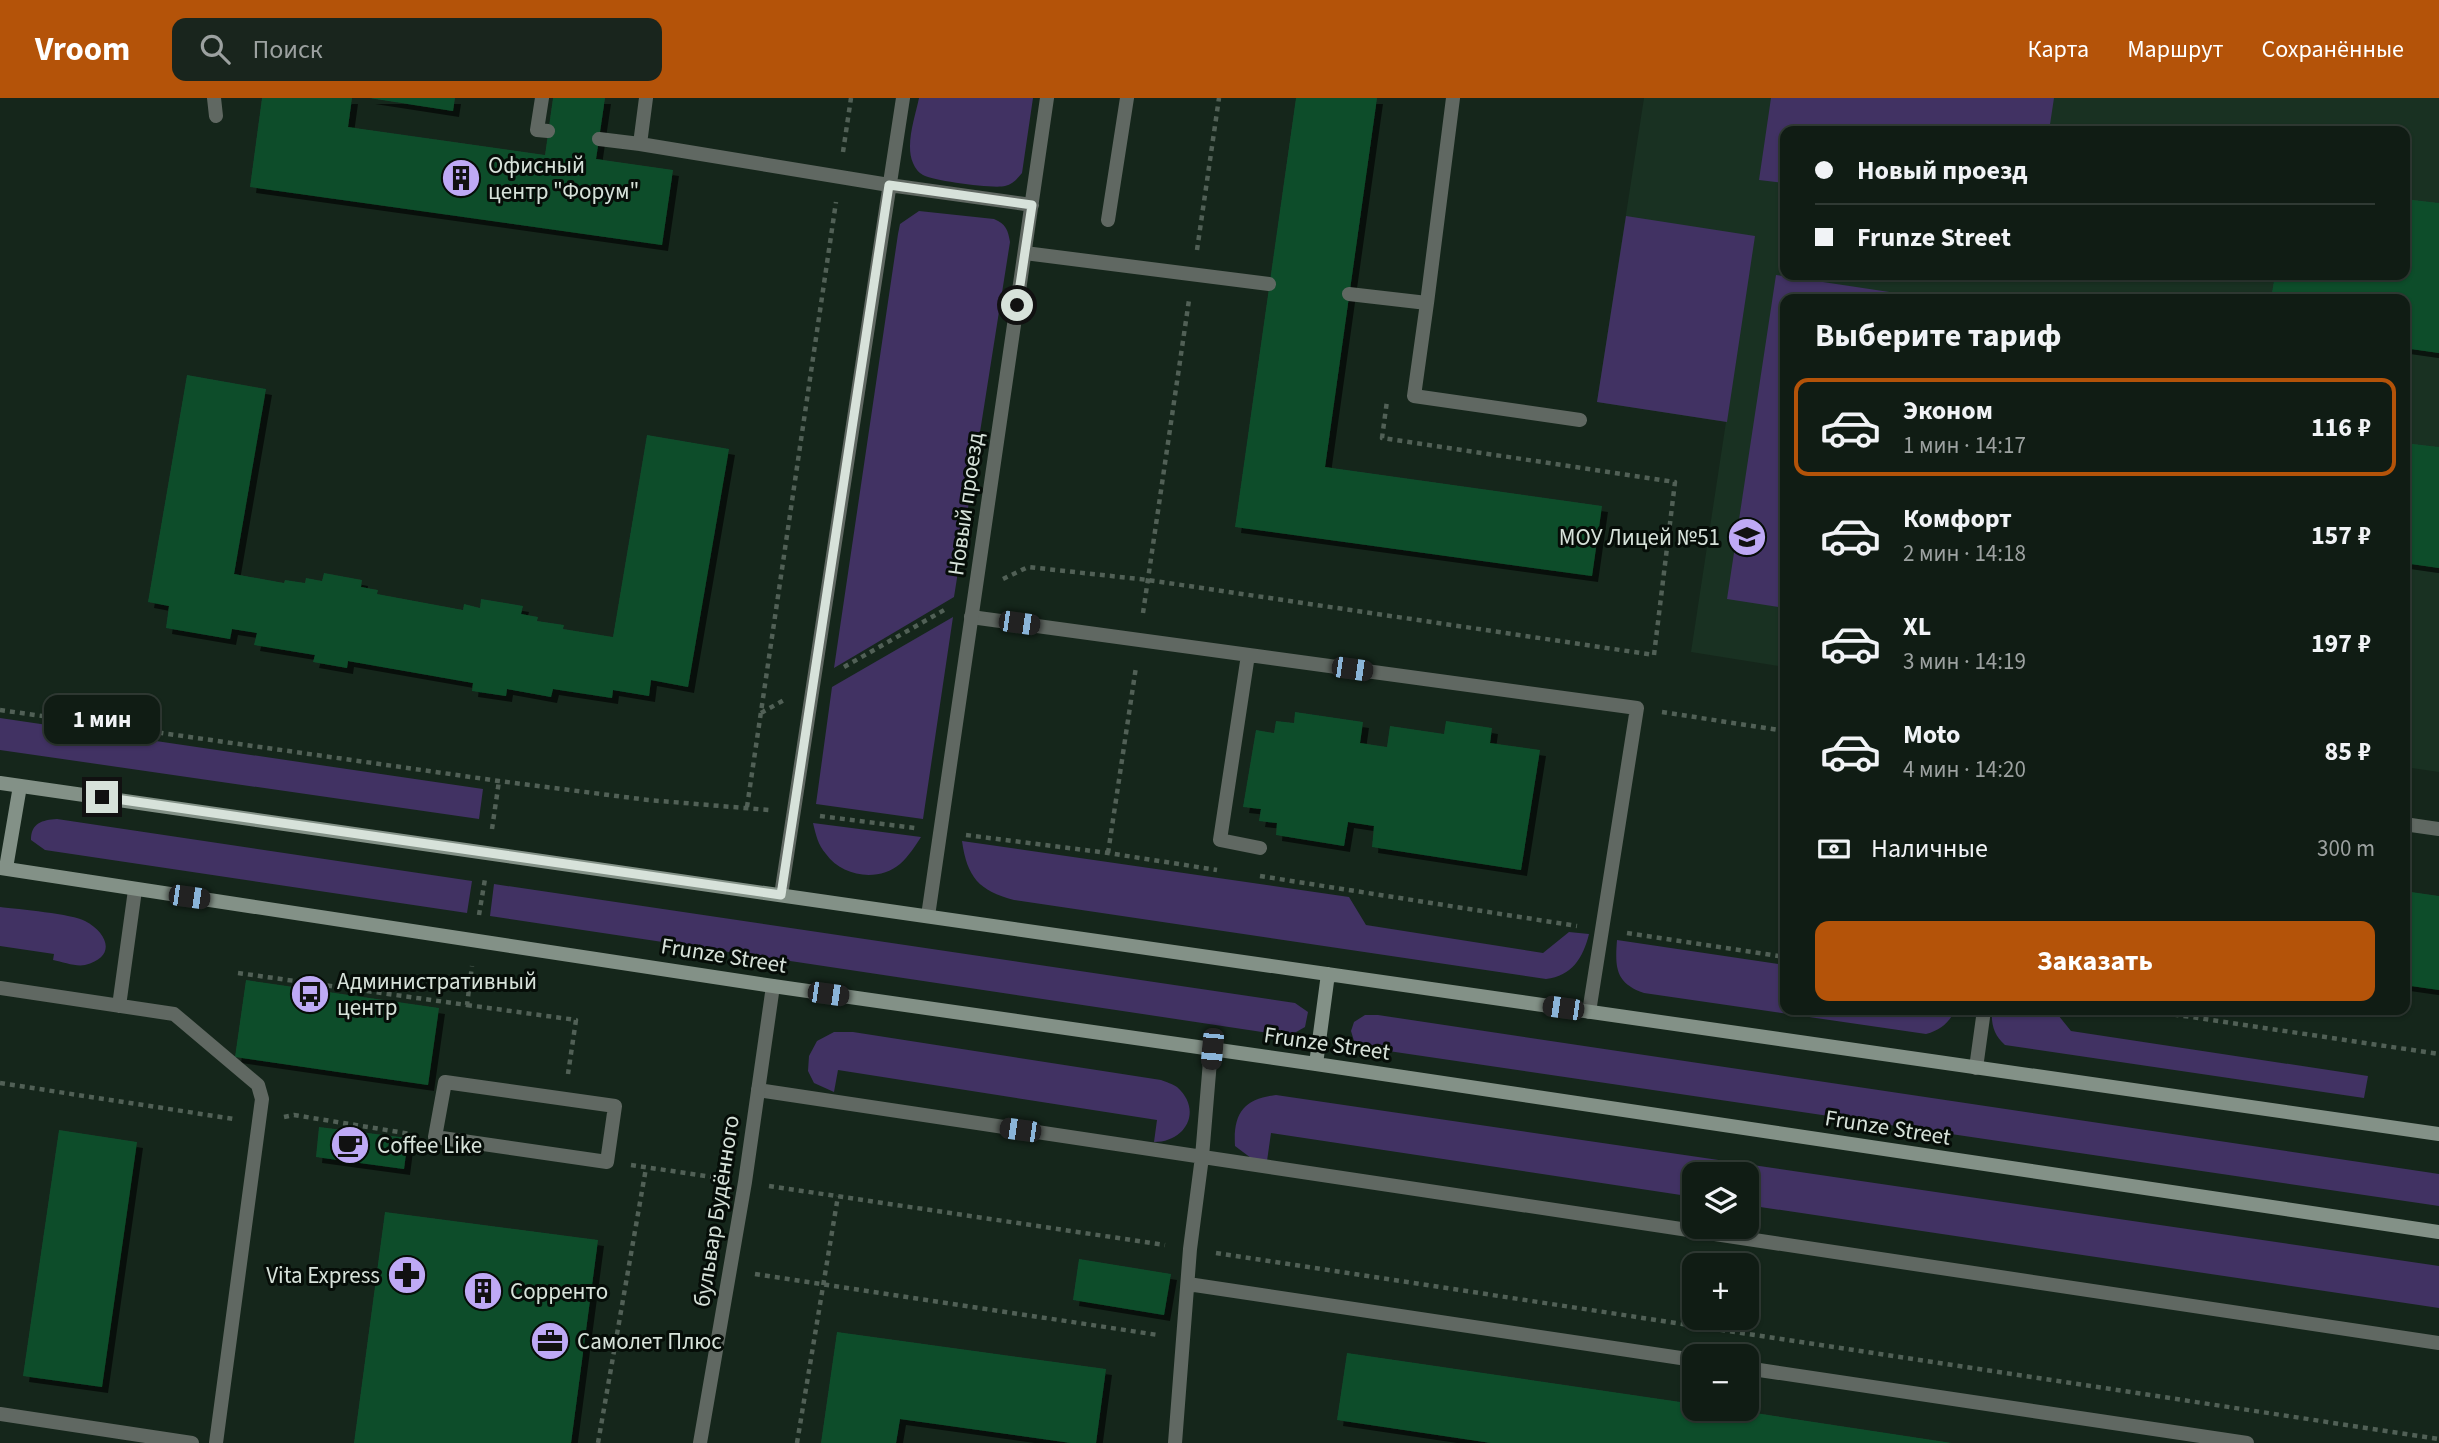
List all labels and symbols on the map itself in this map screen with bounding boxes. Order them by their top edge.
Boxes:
place label: Офисный центр "Форум" [488,149,639,208]
building icon: Офисный центр "Форум" [440,157,482,199]
route start [1001,289,1033,321]
street label: Новый проезд [939,430,992,578]
school or university icon: МОУ Лицей №51 [1726,516,1768,558]
place label: МОУ Лицей №51 [1559,521,1720,554]
car [997,610,1042,636]
car [1330,656,1375,682]
callout: 1 мин [44,696,160,744]
route end [86,781,118,813]
car [167,884,212,910]
street label: Frunze Street [659,929,790,982]
place label: Административный центр [337,965,537,1024]
bus stop icon: Административный центр [289,973,331,1015]
car [806,981,851,1007]
car [1541,995,1586,1021]
street label: Frunze Street [1262,1018,1392,1069]
car [1200,1027,1225,1071]
street label: Frunze Street [1823,1101,1954,1154]
street label: бульвар Будённого [685,1113,748,1309]
car [998,1117,1043,1143]
cafe icon: Coffee Like [329,1124,371,1166]
place label: Coffee Like [377,1129,482,1162]
pharmacy icon: Vita Express [386,1254,428,1296]
place label: Vita Express [266,1259,380,1292]
building icon: Сорренто [462,1270,504,1312]
place label: Сорренто [510,1275,608,1308]
office icon: Самолет Плюс [529,1320,571,1362]
place label: Самолет Плюс [577,1325,722,1358]

